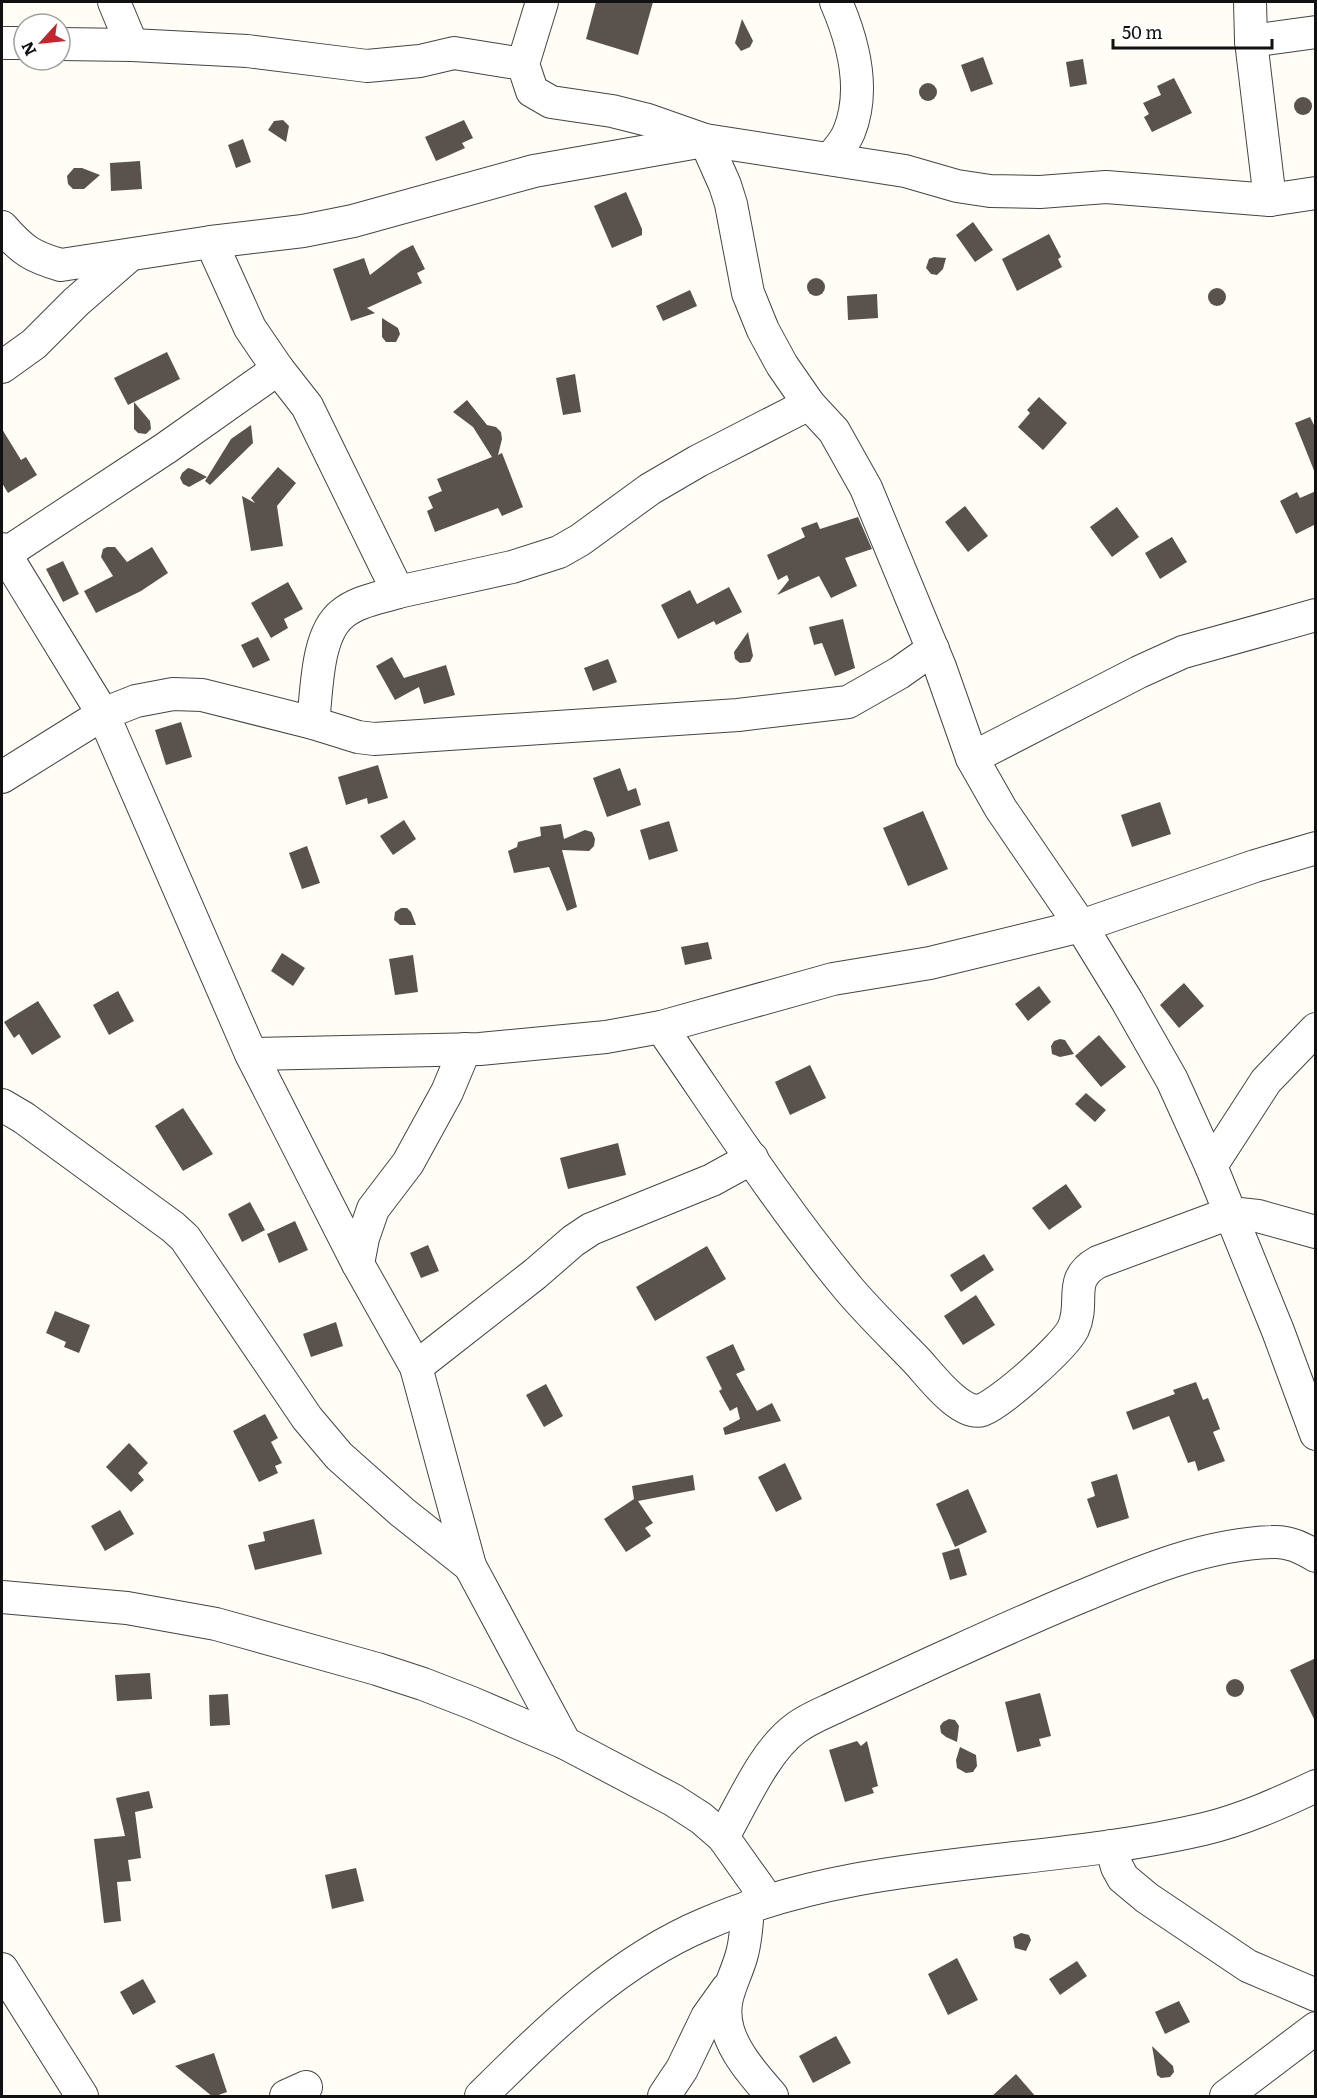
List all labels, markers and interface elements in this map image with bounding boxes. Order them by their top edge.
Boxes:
north arrow [12,12,72,72]
scale bar [1113,12,1272,50]
text: 50 m [1122,18,1163,45]
text: N [14,38,41,61]

